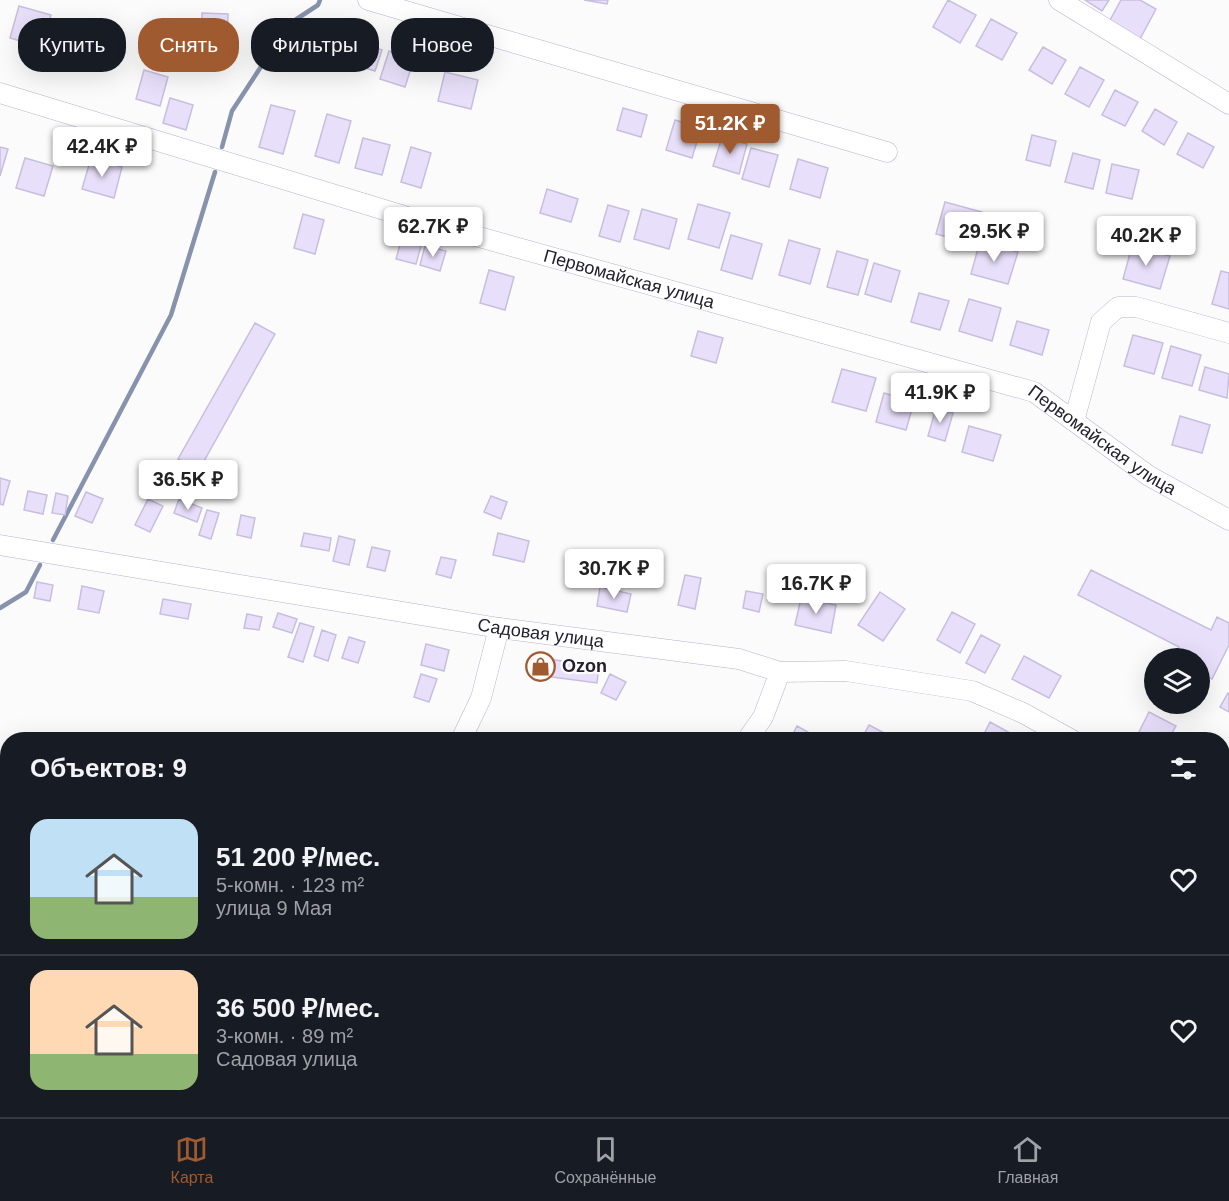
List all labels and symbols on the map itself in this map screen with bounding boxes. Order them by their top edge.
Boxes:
pin: 51.2K ₽ [675,104,785,155]
pin: 42.4K ₽ [47,127,157,178]
pin: 62.7K ₽ [378,207,488,258]
pin: 29.5K ₽ [939,212,1049,263]
pin: 40.2K ₽ [1091,216,1201,267]
street label: Первомайская улица [541,246,718,313]
pin: 41.9K ₽ [885,373,995,424]
street label: Первомайская улица [1024,381,1180,499]
pin: 36.5K ₽ [133,460,243,511]
pin: 30.7K ₽ [559,549,669,600]
pin: 16.7K ₽ [761,564,871,615]
street label: Садовая улица [476,615,606,652]
shop icon: Ozon [525,650,557,682]
place label: Ozon [562,656,607,676]

